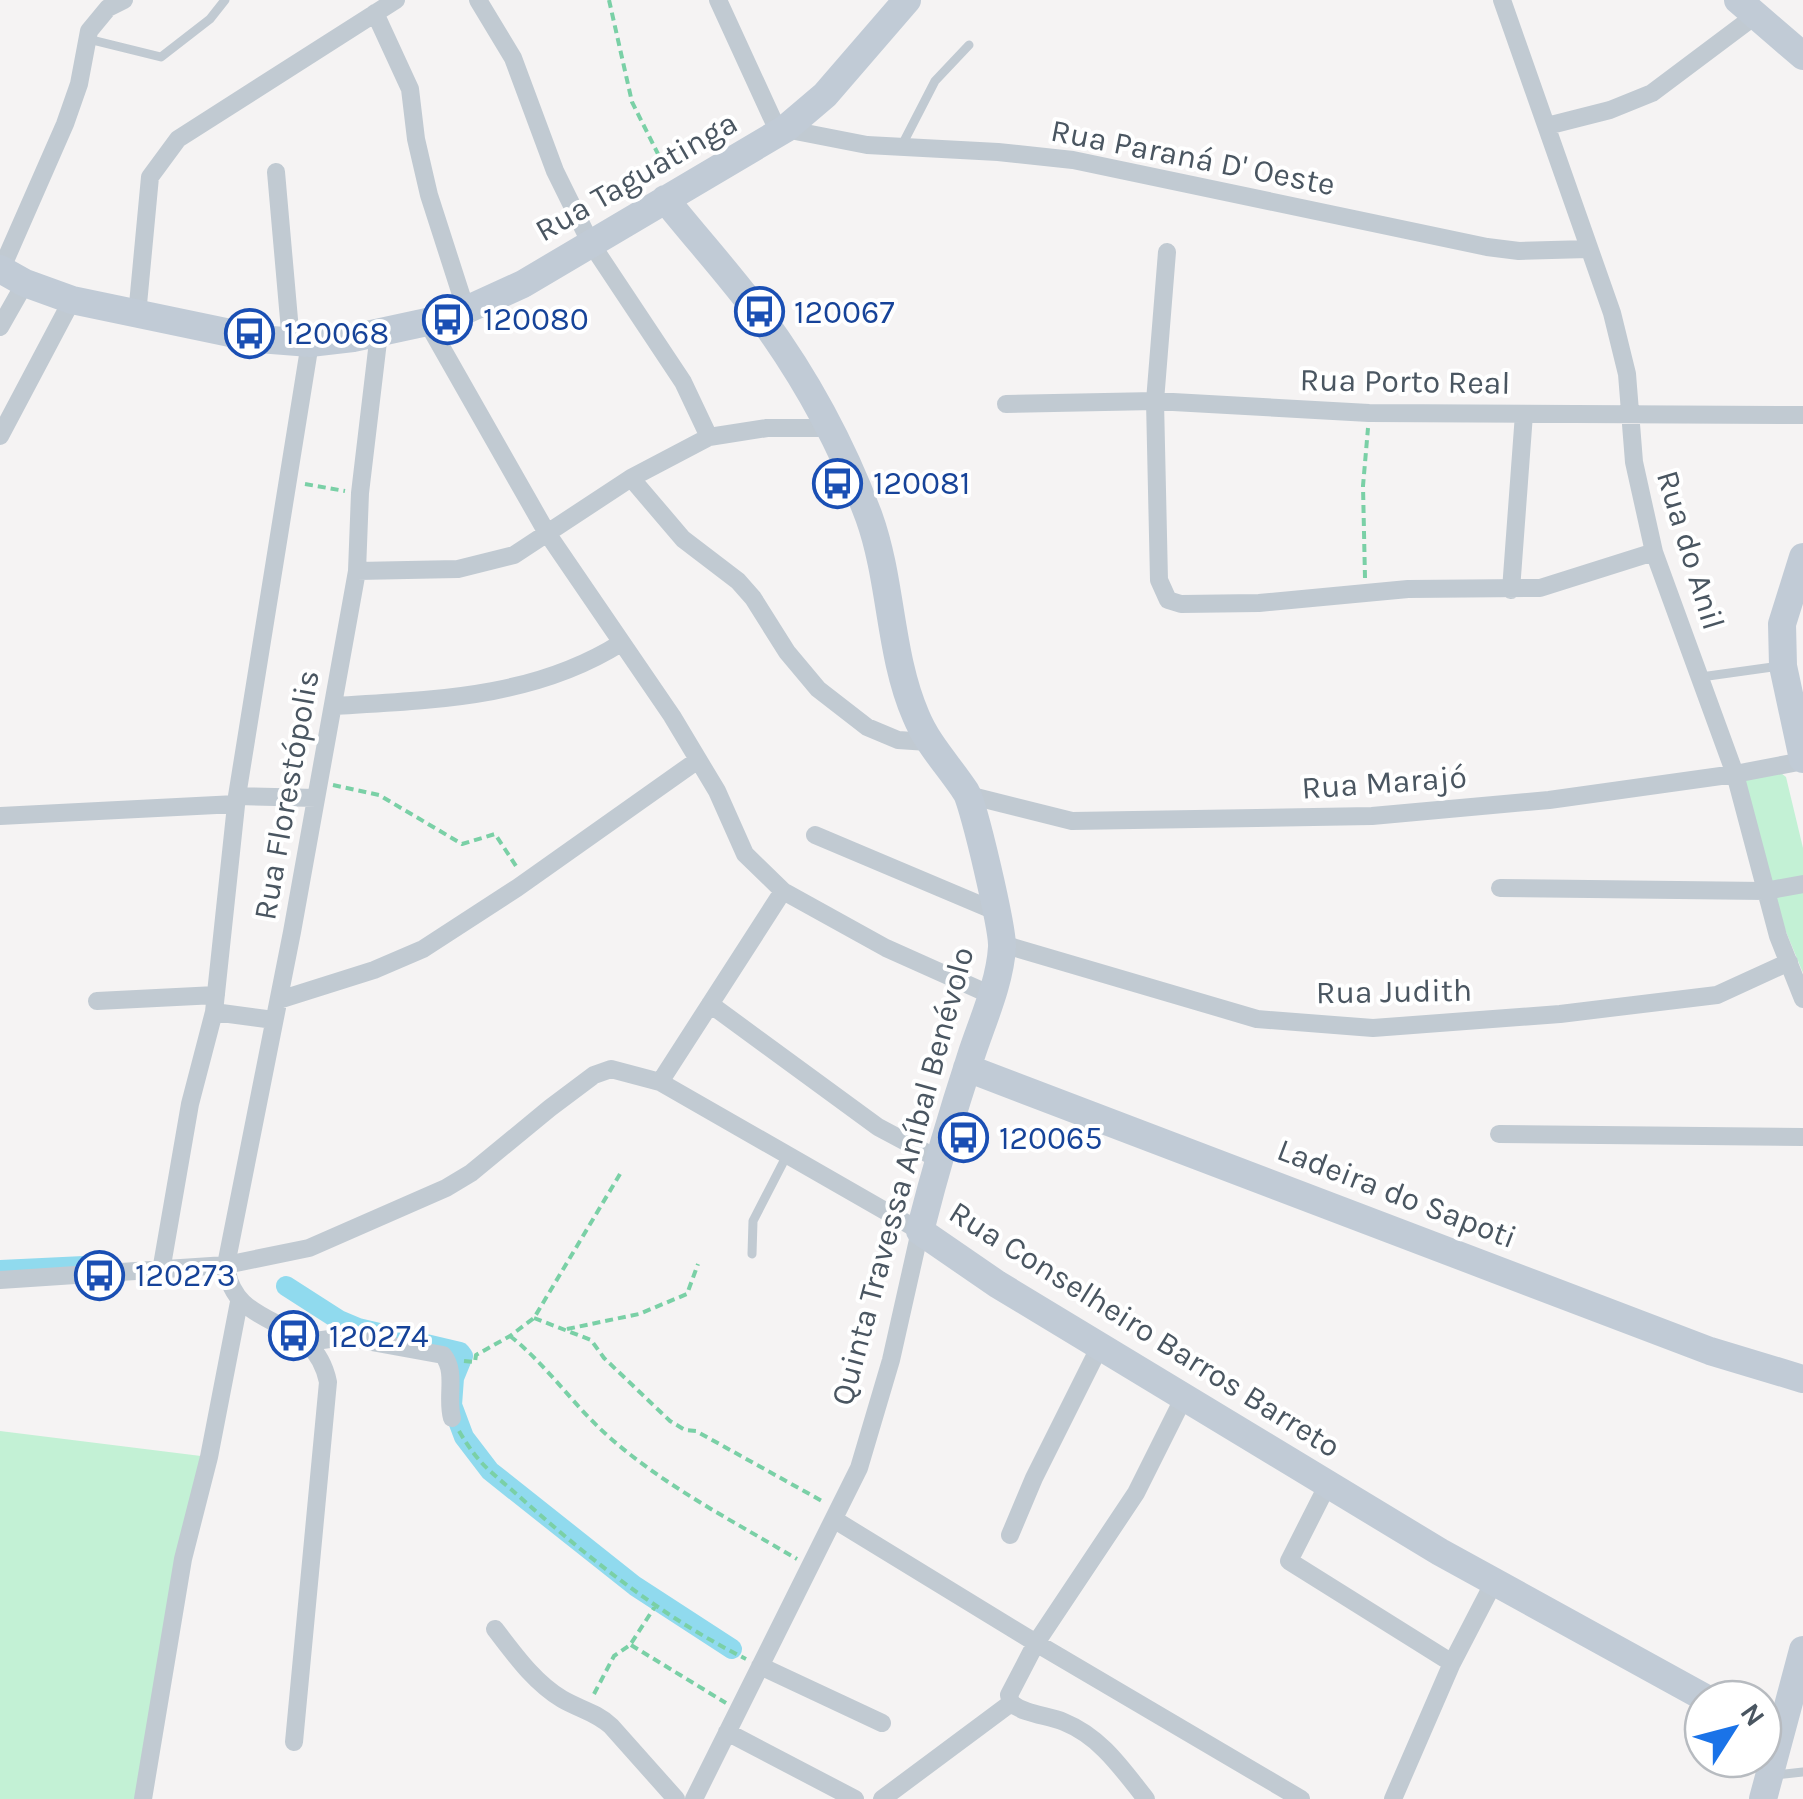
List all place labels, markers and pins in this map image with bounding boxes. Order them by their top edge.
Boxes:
bus stop icon: 120067 [733,286,785,338]
bus stop icon: 120080 [422,293,474,345]
place label: 120067 [794,294,894,331]
place label: 120080 [483,301,589,338]
bus stop icon: 120068 [223,307,275,359]
place label: 120068 [284,315,389,352]
bus stop icon: 120081 [812,457,864,509]
place label: 120081 [873,465,970,502]
bus stop icon: 120065 [938,1112,990,1164]
place label: 120065 [999,1120,1103,1157]
bus stop icon: 120273 [74,1249,126,1301]
place label: 120273 [135,1257,236,1294]
bus stop icon: 120274 [268,1310,320,1362]
place label: 120274 [329,1318,429,1355]

